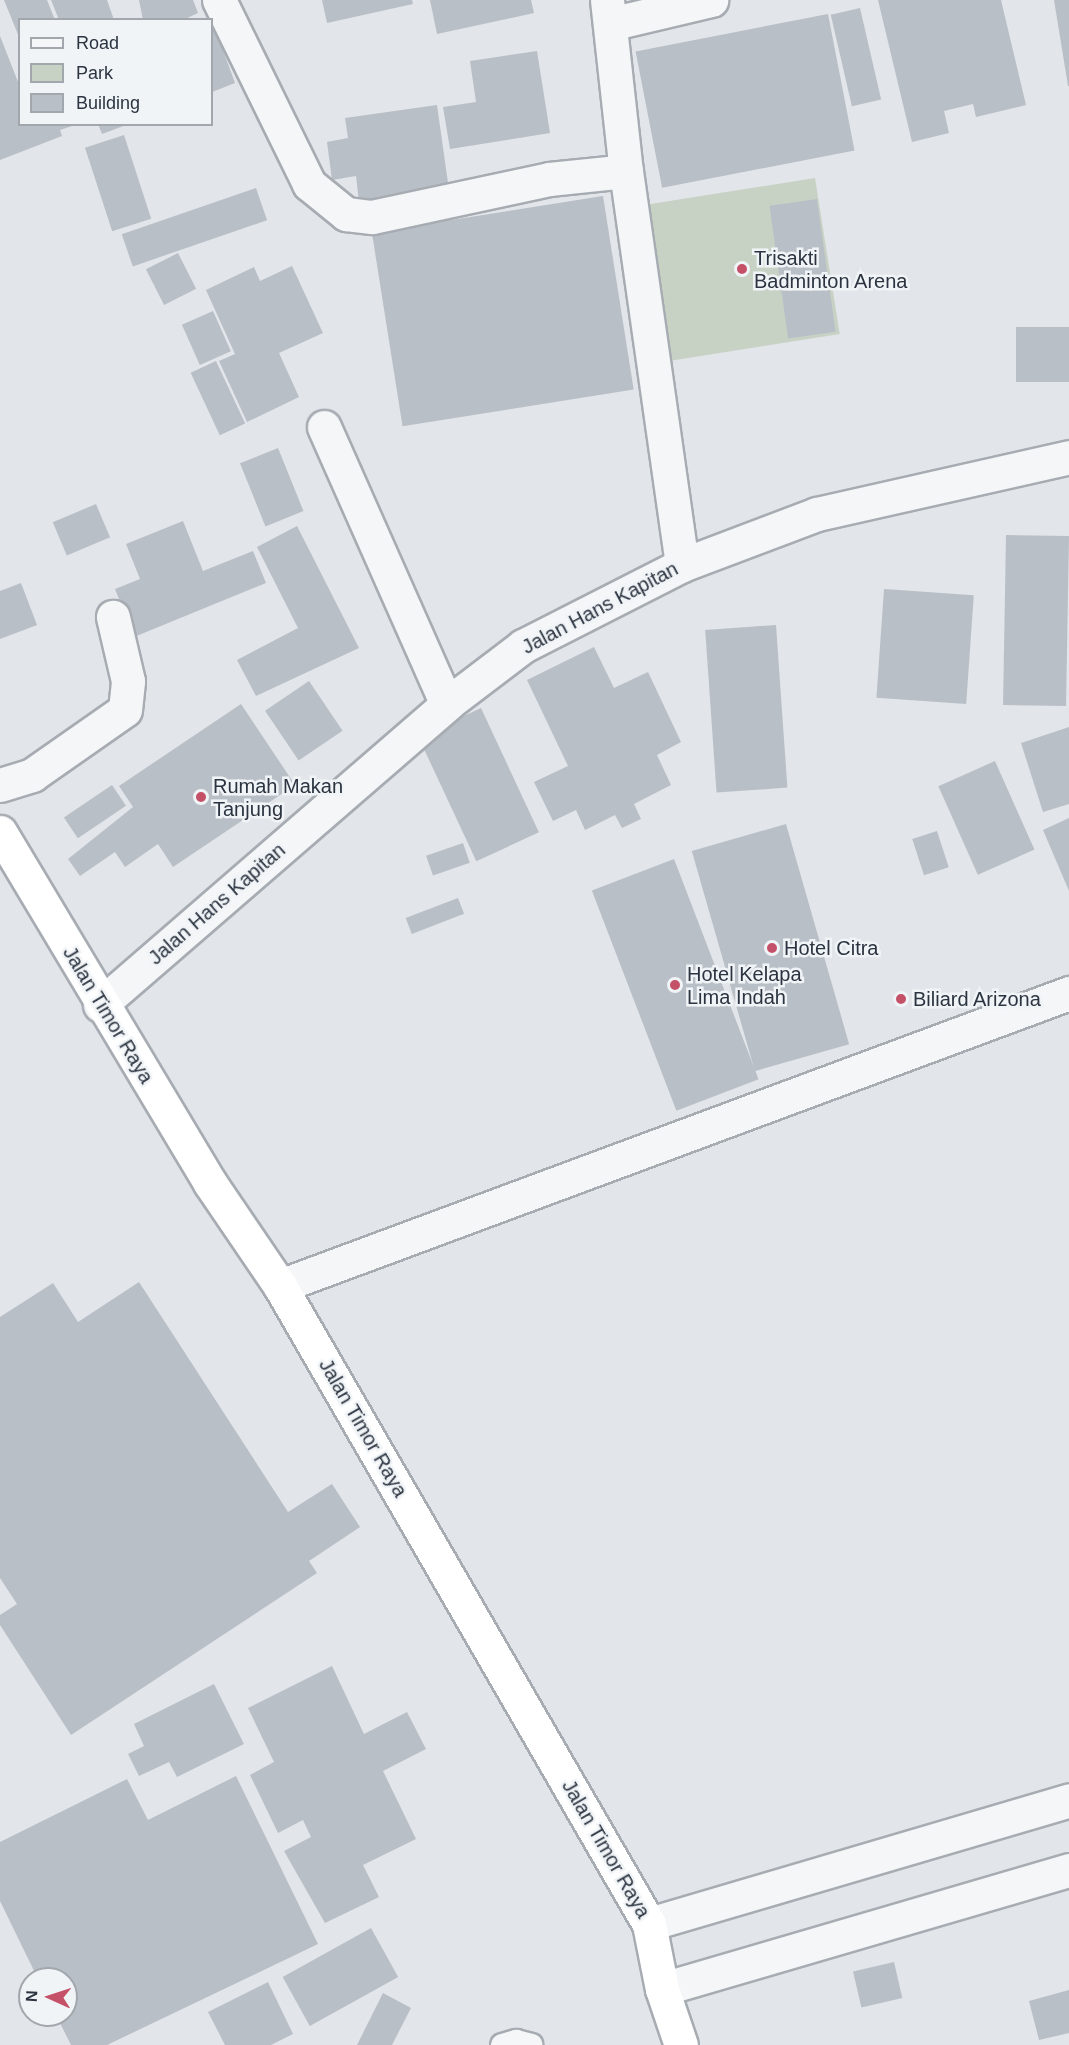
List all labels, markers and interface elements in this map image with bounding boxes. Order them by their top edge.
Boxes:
legend [18,18,213,126]
text: Road [76,33,119,53]
text: Park [76,63,113,83]
text: Building [76,93,140,113]
place label: Trisakti Badminton Arena [754,246,909,293]
marker: Trisakti Badminton Arena [735,262,749,276]
street label: Jalan Hans Kapitan [518,557,682,659]
place label: Rumah Makan Tanjung [213,774,343,821]
marker: Rumah Makan Tanjung [194,790,208,804]
street label: Jalan Hans Kapitan [144,838,290,970]
place label: Hotel Citra [784,936,878,960]
marker: Hotel Citra [765,941,779,955]
street label: Jalan Timor Raya [58,942,158,1088]
place label: Hotel Kelapa Lima Indah [687,962,802,1009]
marker: Hotel Kelapa Lima Indah [668,978,682,992]
place label: Biliard Arizona [913,987,1042,1011]
marker: Biliard Arizona [894,992,908,1006]
street label: Jalan Timor Raya [314,1354,412,1502]
street label: Jalan Timor Raya [557,1775,655,1923]
north arrow [18,1967,78,2027]
text: N [23,1990,40,2002]

